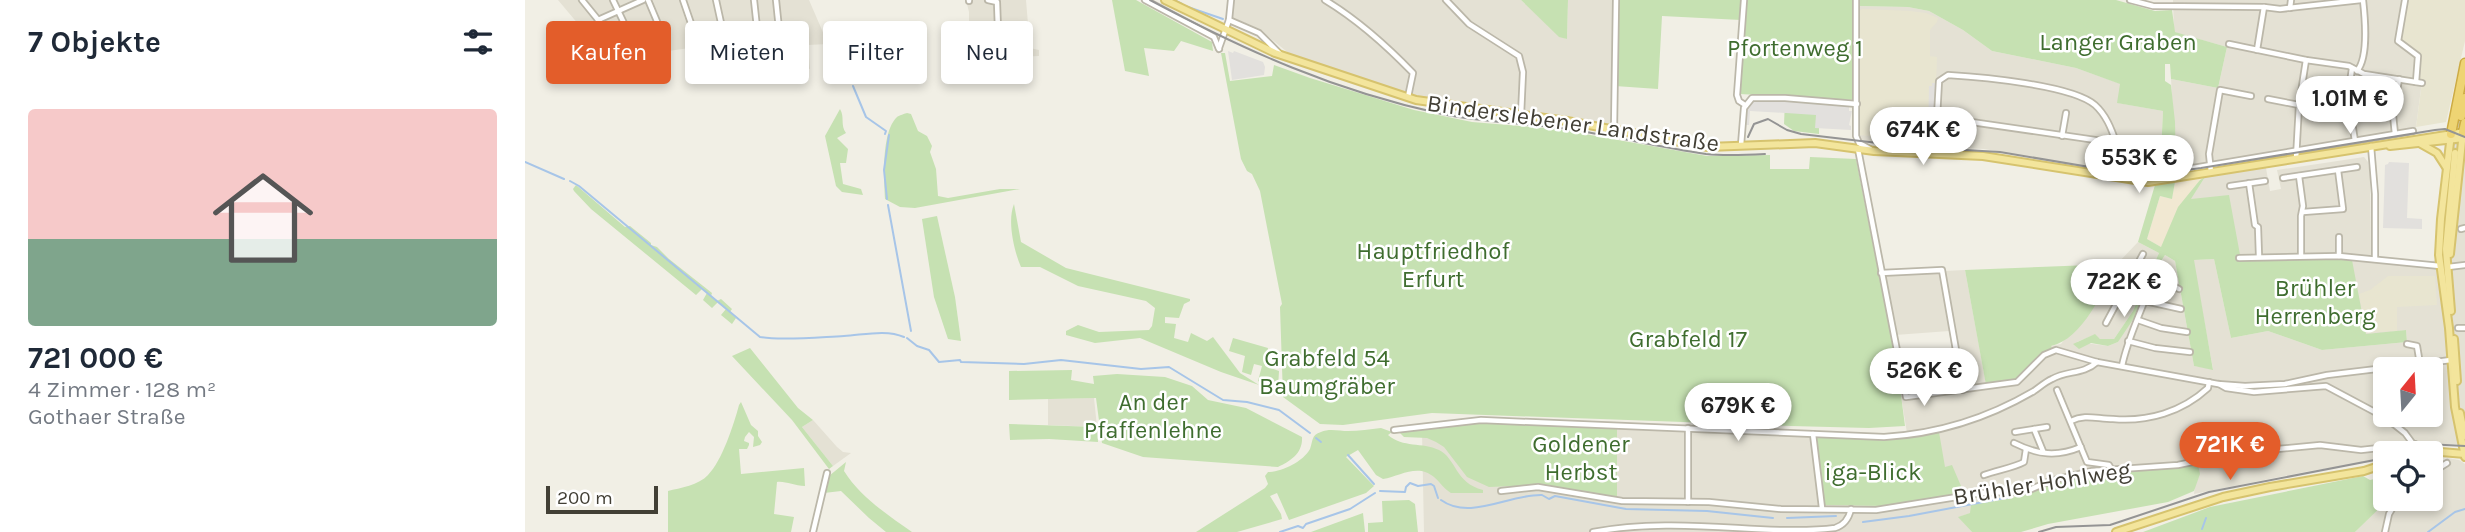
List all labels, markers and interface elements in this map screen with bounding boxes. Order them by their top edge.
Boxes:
chip: Kaufen [546,21,671,84]
chip: Mieten [685,21,809,84]
chip: Filter [823,21,927,84]
chip: Neu [941,21,1033,84]
icon: filters [459,23,497,61]
text: 7 Objekte [28,24,161,60]
park label: Langer Graben [2039,28,2197,56]
park label: Pfortenweg 1 [1727,34,1863,62]
pin: 1.01M € [2285,76,2415,136]
text: 1.01M € [2312,85,2388,112]
street label: Binderslebener Landstraße [1425,89,1721,157]
pin: 674K € [1866,108,1980,167]
text: 674K € [1886,116,1960,143]
pin: 553K € [2082,136,2196,195]
text: 553K € [2101,144,2177,171]
icon: home [200,155,326,281]
park label: Hauptfriedhof Erfurt [1356,237,1510,293]
pin: 722K € [2067,260,2181,319]
text: 722K € [2087,268,2161,295]
park label: Brühler Herrenberg [2255,274,2376,330]
park label: Grabfeld 17 [1629,325,1747,353]
text: 721 000 € [28,340,163,376]
park label: Grabfeld 54 Baumgräber [1259,344,1395,400]
pin: 526K € [1867,348,1981,408]
text: 526K € [1886,357,1962,384]
north arrow [2373,357,2443,427]
map controls [2373,357,2443,511]
text: 4 Zimmer · 128 m² [28,376,216,403]
pin: 679K € [1681,384,1795,443]
park label: An der Pfaffenlehne [1084,388,1222,444]
text: 679K € [1701,392,1775,419]
text: Gothaer Straße [28,403,186,430]
pin: 721K € [2173,422,2287,482]
park label: Goldener Herbst [1532,430,1630,486]
text: 721K € [2196,431,2265,458]
button: locate [2373,441,2443,511]
street label: Brühler Hohlweg [1951,455,2133,511]
park label: iga-Blick [1825,458,1921,486]
scale bar [546,483,658,515]
text: 200 m [557,487,613,509]

